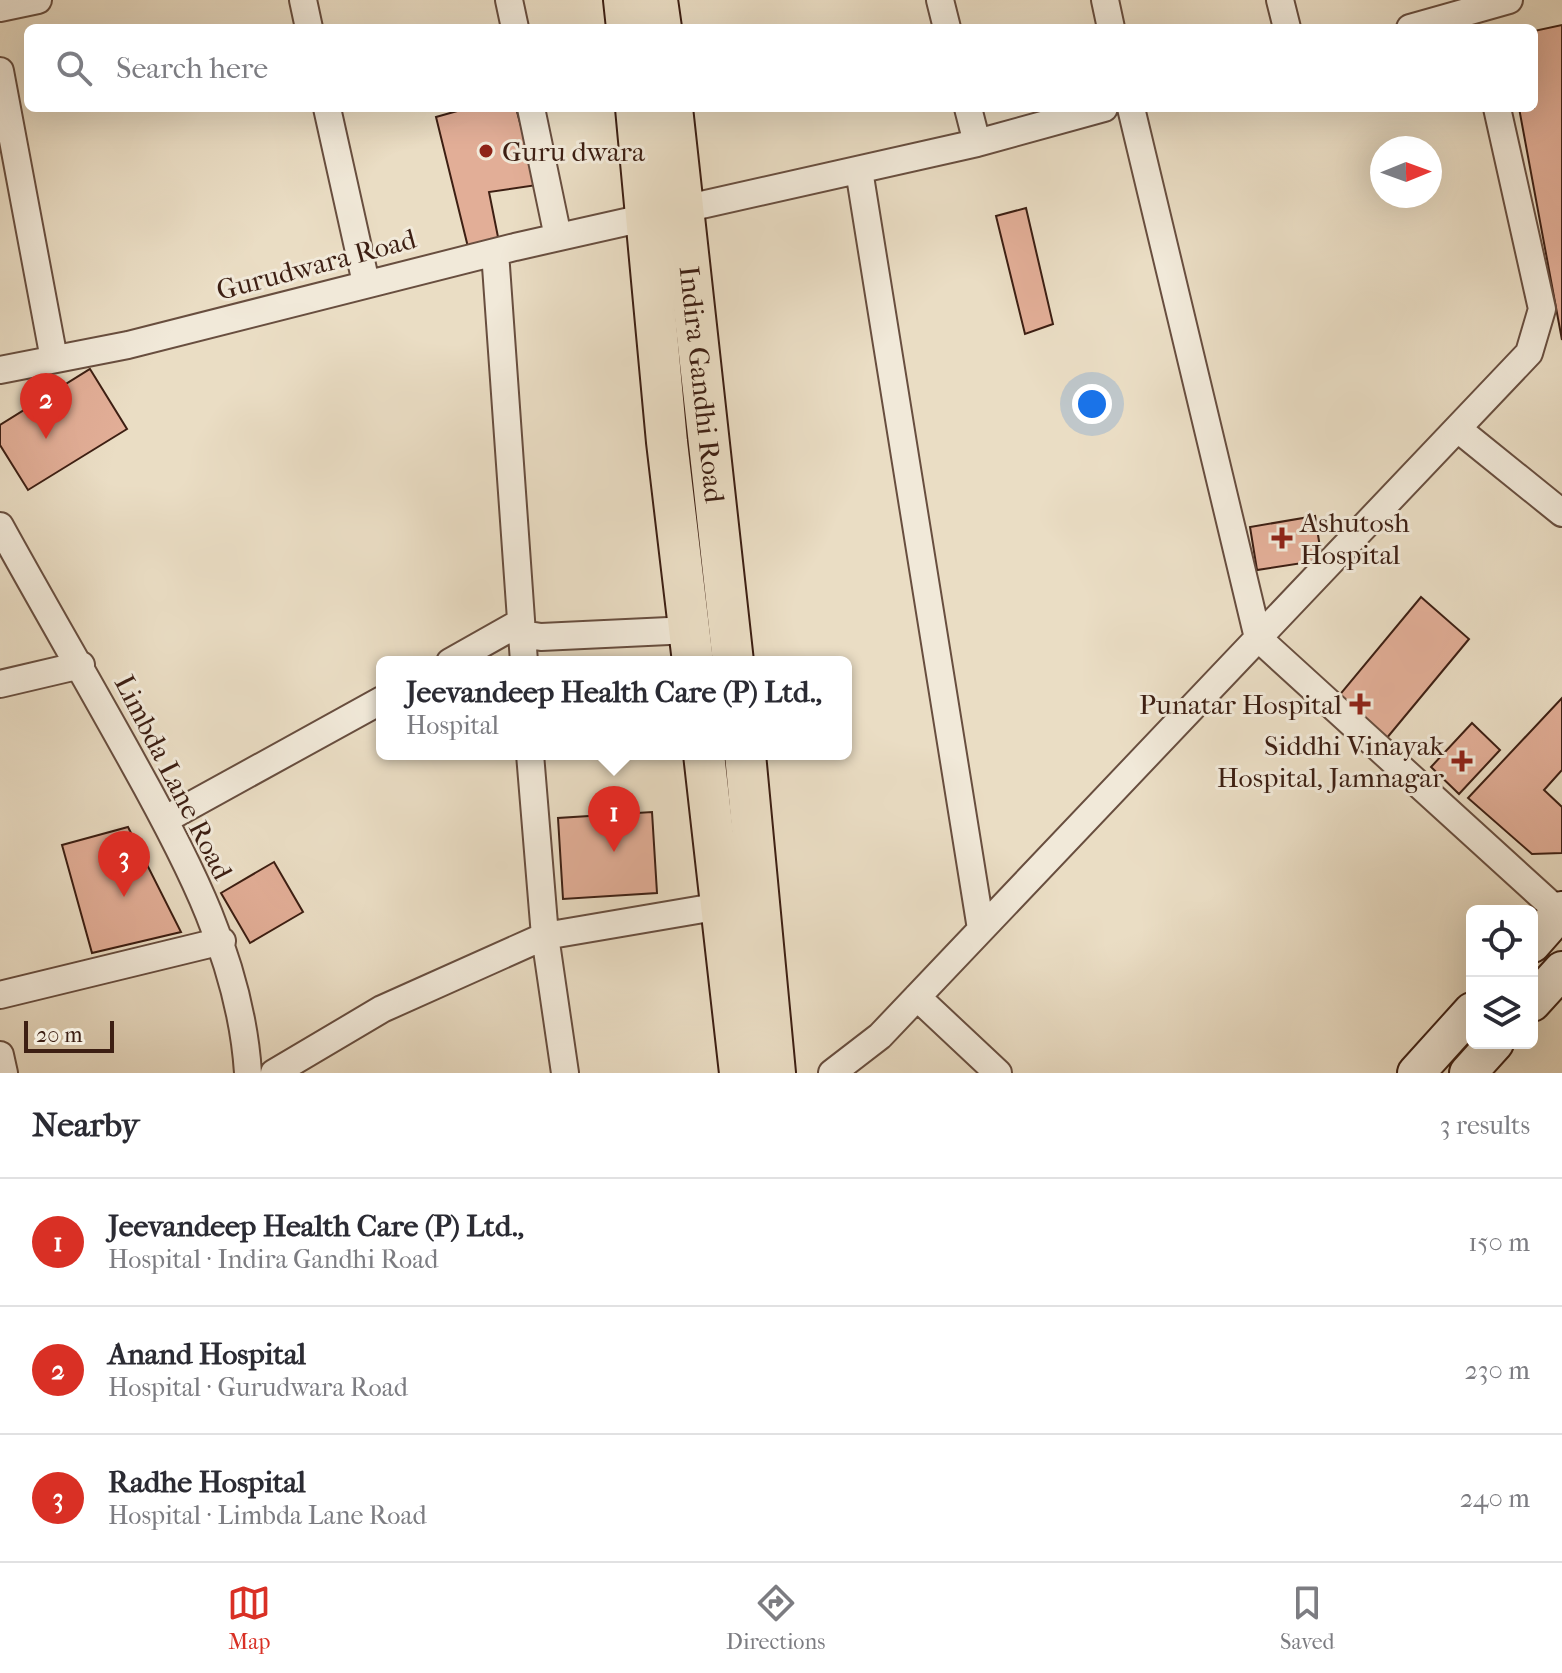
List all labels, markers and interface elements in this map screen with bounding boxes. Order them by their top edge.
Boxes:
search box [24,24,1538,112]
icon: search [52,46,96,90]
text: Search here [116,51,268,86]
place label: Guru dwara [502,135,646,168]
north arrow [1370,136,1442,208]
marker: Guru dwara [477,142,495,160]
street label: Gurudwara Road [213,222,420,307]
street label: Indira Gandhi Road [673,264,731,505]
pin: 2 [20,373,72,439]
your location [1072,384,1112,424]
place label: Ashutosh Hospital [1299,506,1410,571]
marker: Ashutosh Hospital [1271,527,1293,549]
popup [376,656,852,760]
street label: Limbda Lane Road [108,669,240,886]
text: Jeevandeep Health Care (P) Ltd., [406,675,822,710]
place label: Punatar Hospital [1139,688,1342,721]
marker: Punatar Hospital [1349,693,1371,715]
text: Hospital [406,710,499,741]
place label: Siddhi Vinayak Hospital, Jamnagar [1217,729,1445,794]
marker: Siddhi Vinayak Hospital, Jamnagar [1451,750,1473,772]
pin: 1 [588,786,640,852]
pin: 3 [98,831,150,897]
map controls [1466,905,1538,1049]
button: locate [1466,905,1538,977]
button: layers [1466,977,1538,1049]
scale bar [24,1017,114,1053]
text: 20 m [36,1022,82,1048]
text: Nearby [32,1105,139,1145]
text: 3 results [1440,1110,1530,1141]
text: Jeevandeep Health Care (P) Ltd., [108,1209,524,1244]
text: 1 [53,1227,63,1258]
text: 150 m [1468,1227,1530,1258]
text: Hospital · Indira Gandhi Road [108,1244,438,1275]
text: Anand Hospital [108,1337,306,1372]
text: 2 [51,1355,65,1386]
text: 230 m [1464,1355,1530,1386]
text: Hospital · Gurudwara Road [108,1372,408,1403]
text: Radhe Hospital [108,1465,306,1500]
text: 3 [53,1483,63,1514]
text: 240 m [1460,1483,1530,1514]
text: Hospital · Limbda Lane Road [108,1500,427,1531]
tab: Map [227,1581,271,1655]
tab: Directions [726,1581,825,1655]
tab: Saved [1280,1581,1335,1655]

